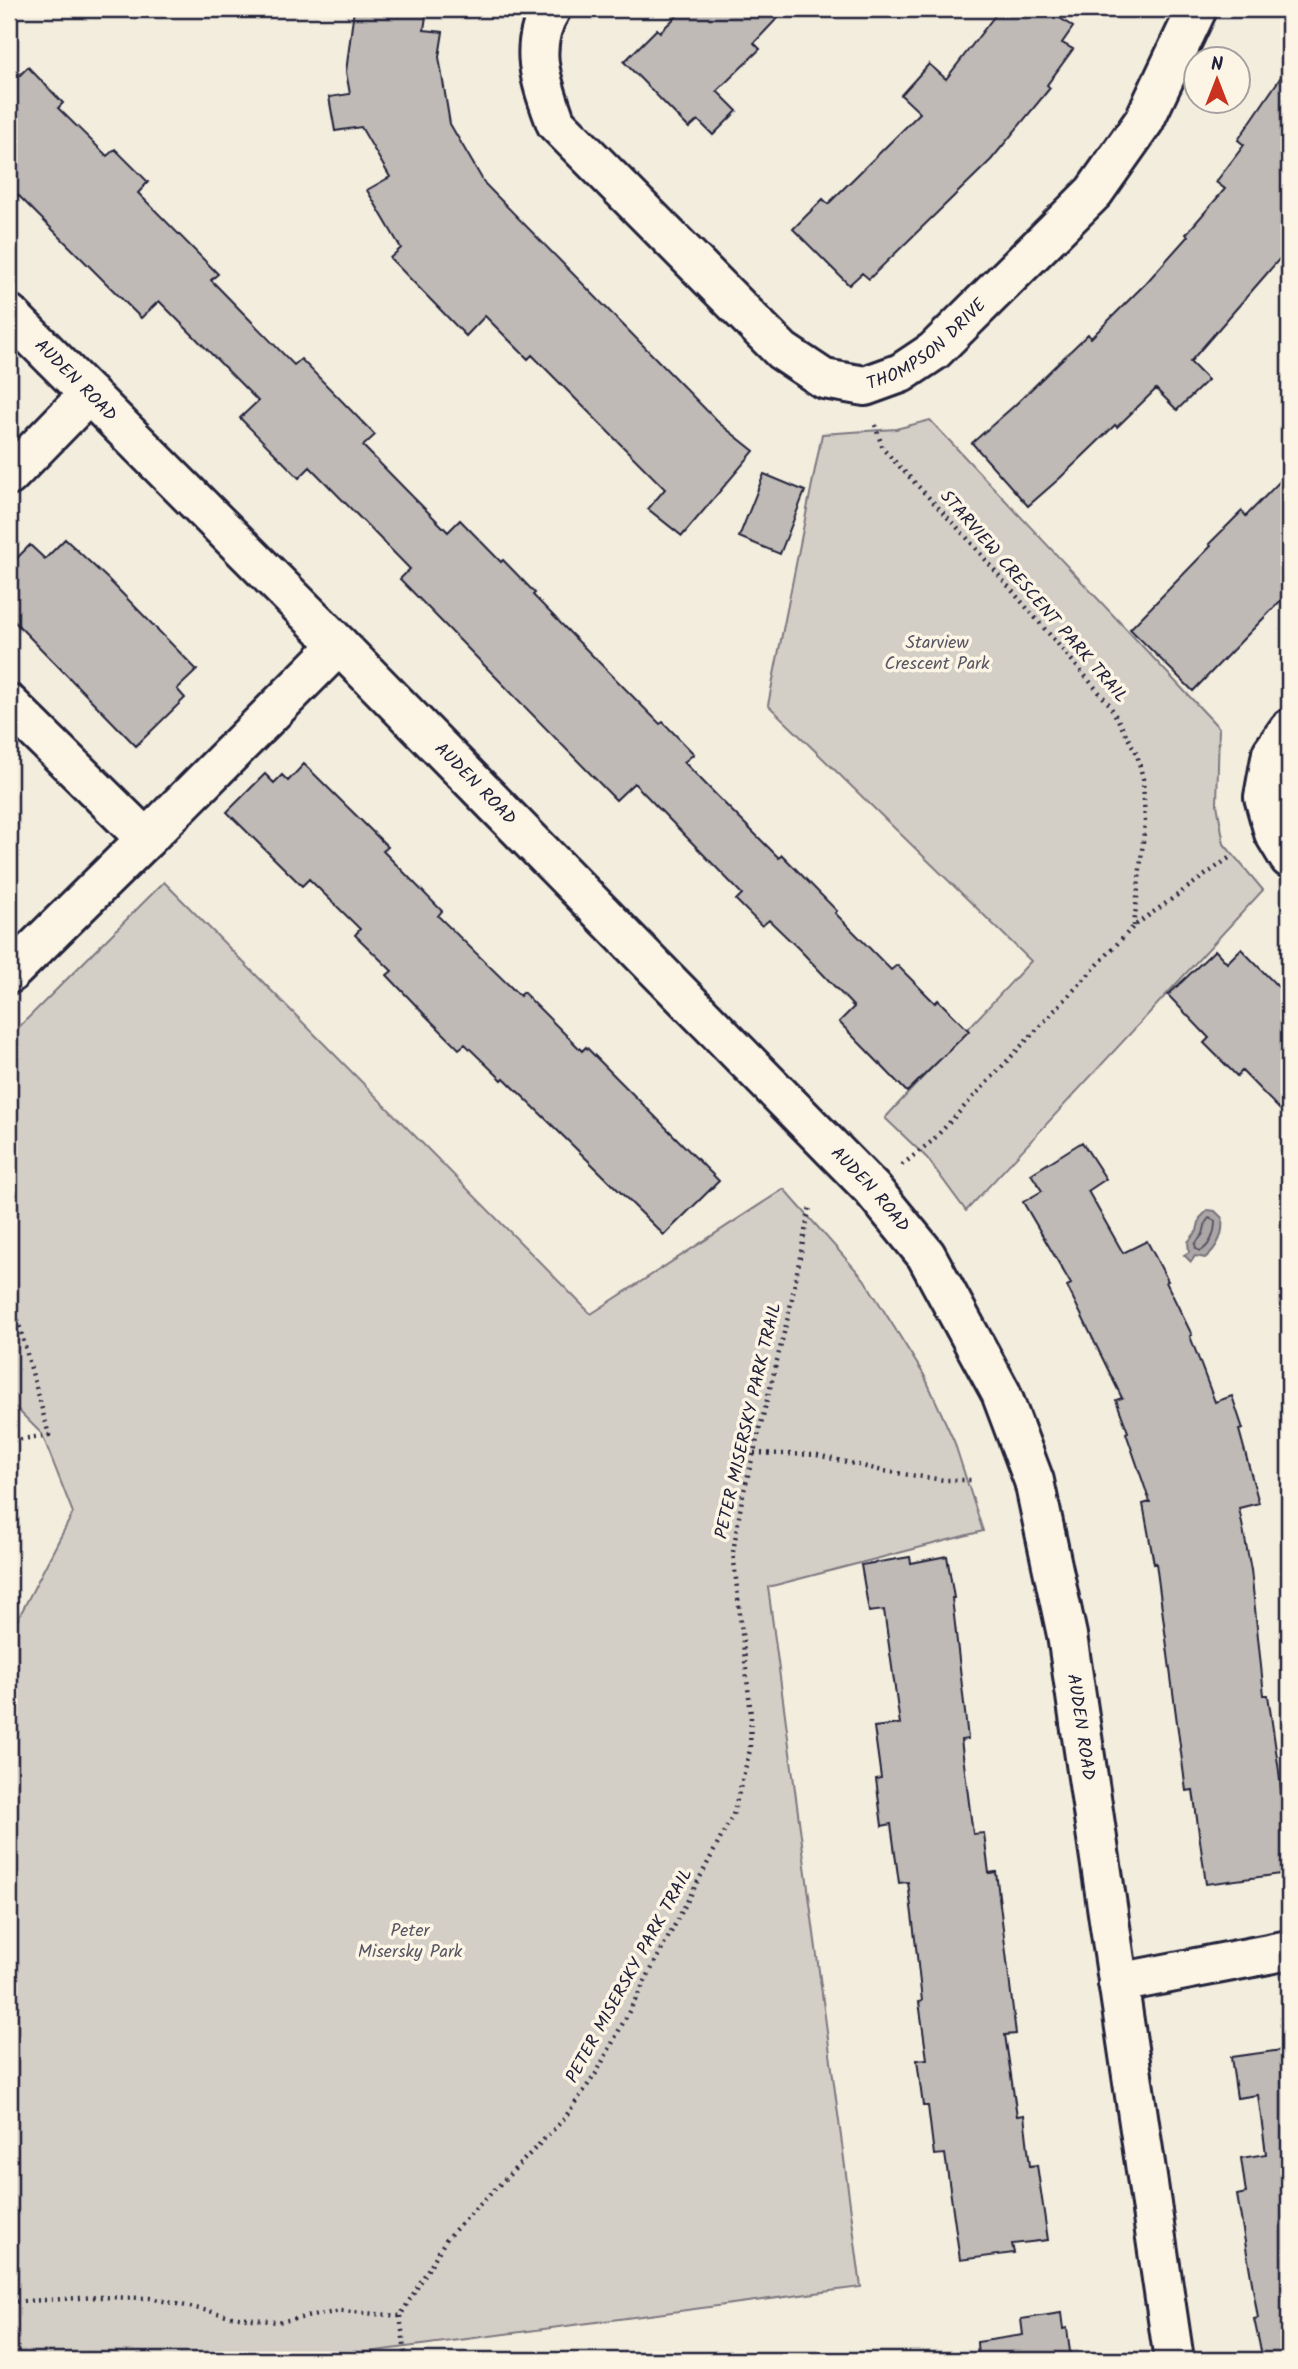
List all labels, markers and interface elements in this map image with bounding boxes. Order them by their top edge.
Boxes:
north arrow [1182,46,1252,116]
text: N [1211,50,1223,80]
street label: THOMPSON DRIVE [863,292,994,399]
street label: AUDEN ROAD [27,332,124,429]
street label: STARVIEW CRESCENT PARK TRAIL [932,484,1134,710]
park label: Starview Crescent Park [884,629,990,679]
street label: AUDEN ROAD [427,735,523,833]
street label: AUDEN ROAD [823,1140,917,1239]
street label: PETER MISERSKY PARK TRAIL [708,1300,790,1542]
street label: AUDEN ROAD [1058,1672,1103,1783]
street label: PETER MISERSKY PARK TRAIL [559,1863,701,2089]
park label: Peter Misersky Park [358,1917,463,1967]

